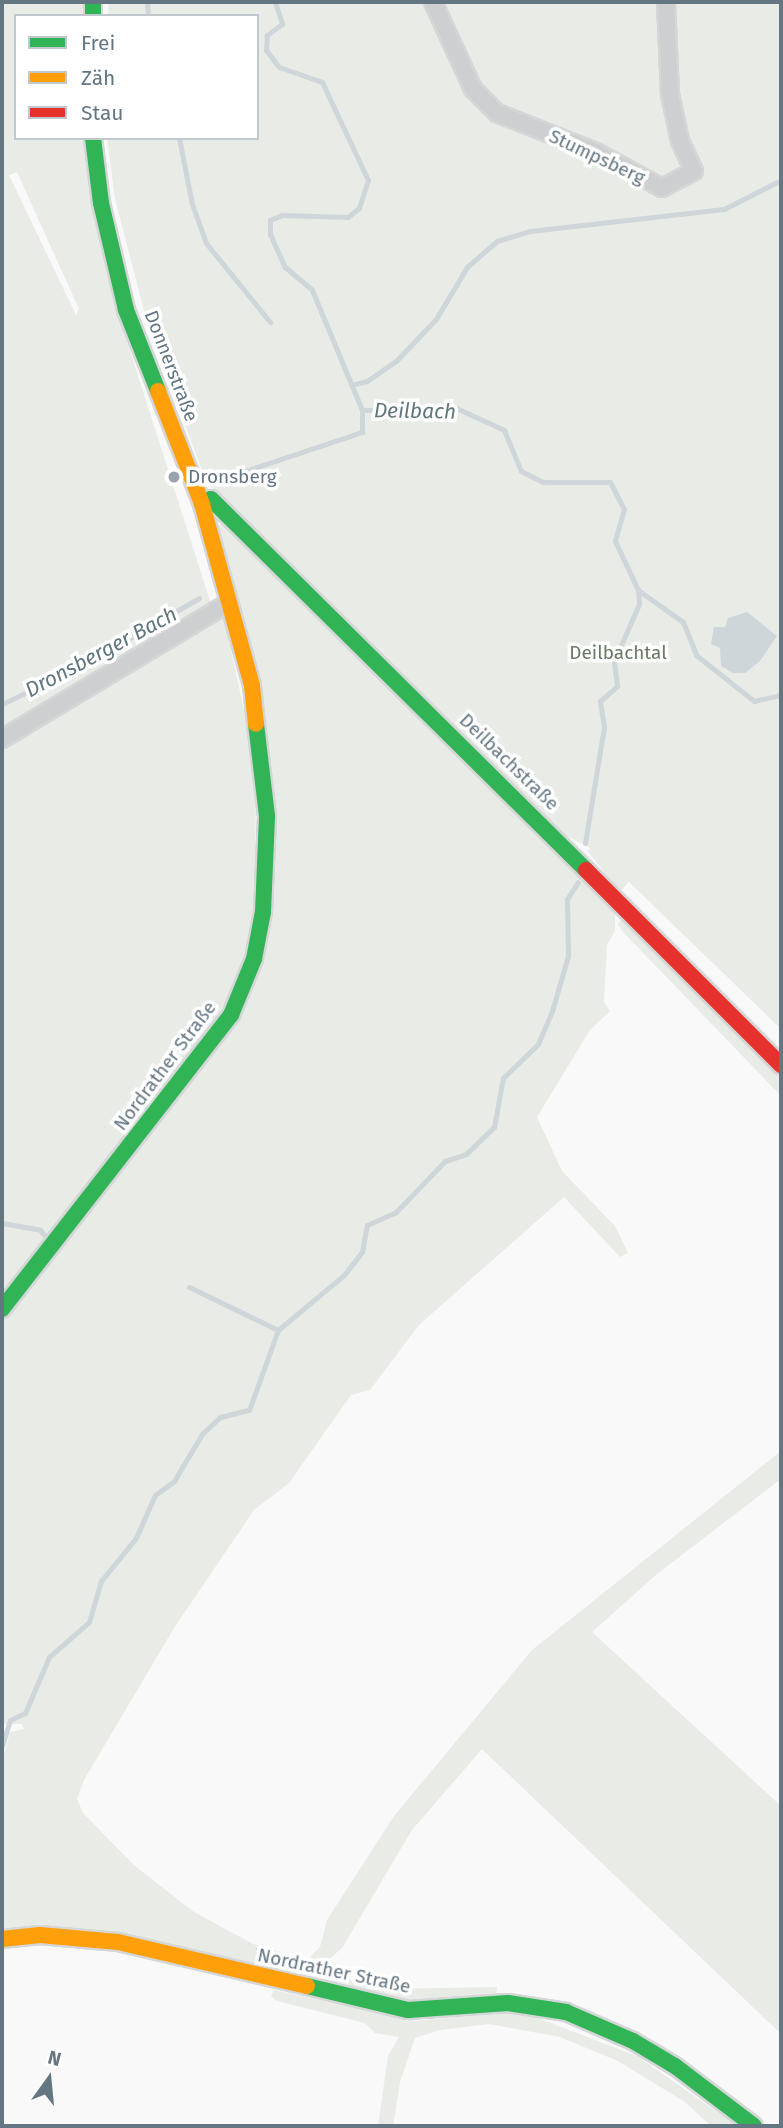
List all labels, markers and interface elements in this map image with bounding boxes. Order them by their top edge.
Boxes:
legend [14,14,259,140]
text: Frei [81,30,115,56]
text: Zäh [81,65,115,91]
text: Stau [81,100,124,126]
street label: Stumpsberg [545,125,649,189]
street label: Donnerstraße [139,307,203,425]
water label: Deilbach [374,398,456,424]
place label: Dronsberg [188,466,277,488]
marker: Dronsberg [166,469,182,485]
water label: Dronsberger Bach [21,601,181,703]
park label: Deilbachtal [569,642,667,664]
street label: Deilbachstraße [454,709,564,815]
street label: Nordrather Straße [109,997,221,1135]
street label: Nordrather Straße [255,1944,413,1998]
north arrow [14,2044,84,2114]
text: N [45,2045,64,2071]

